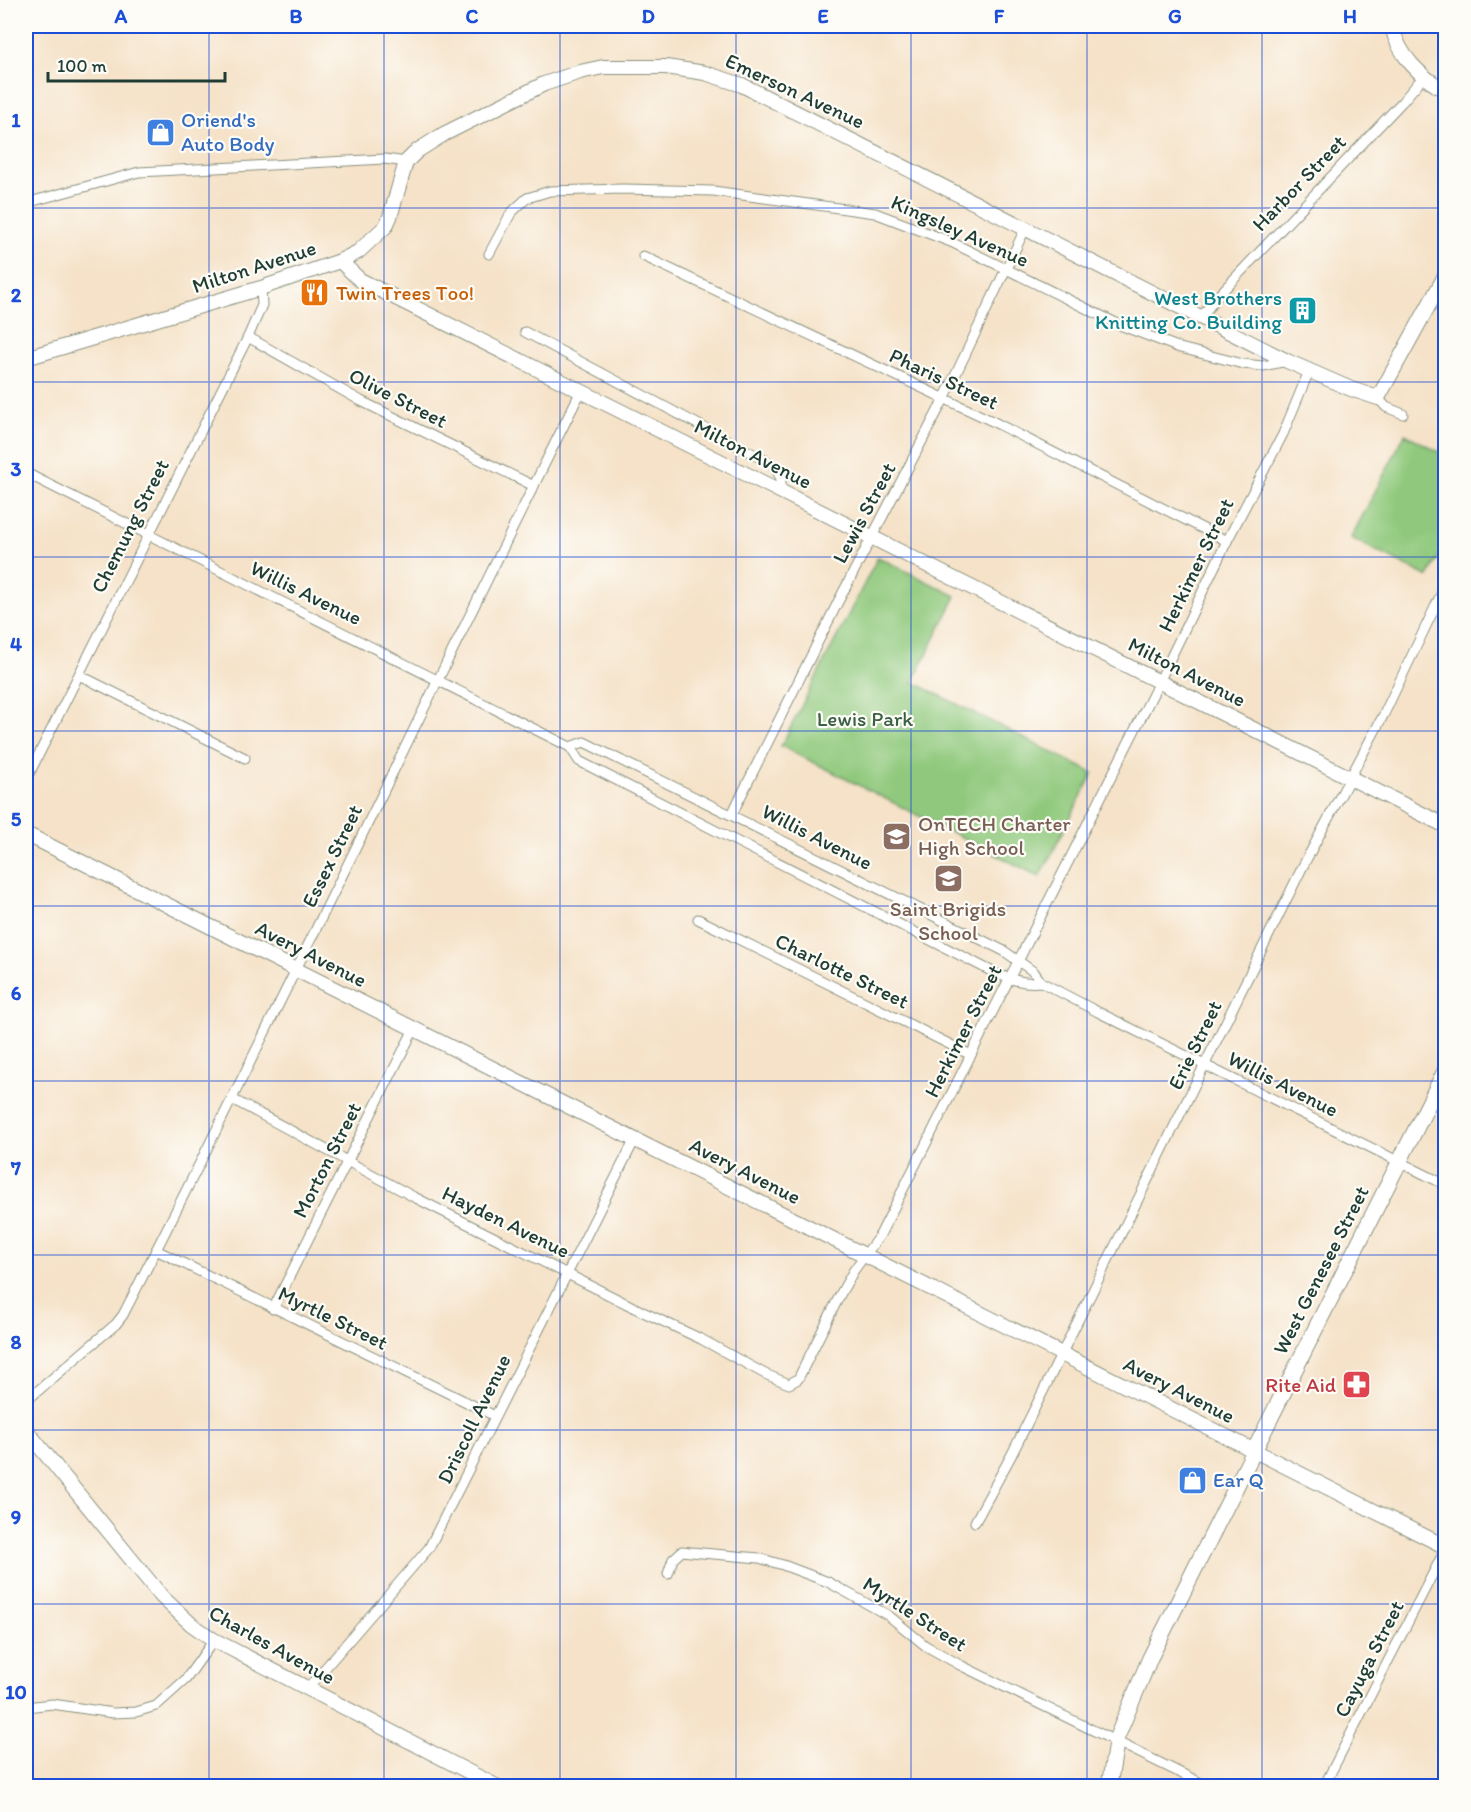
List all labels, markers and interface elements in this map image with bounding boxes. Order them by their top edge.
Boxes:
text: A [114,4,128,28]
text: B [290,4,303,28]
text: C [466,4,479,28]
text: D [641,4,655,28]
text: E [817,4,829,28]
text: F [994,4,1005,28]
text: G [1168,4,1182,28]
text: H [1343,4,1357,28]
scale bar [48,45,225,83]
street label: Emerson Avenue [722,47,869,134]
text: 100 m [57,55,107,77]
place label: Oriend's Auto Body [181,107,275,156]
text: 1 [11,108,21,132]
shop icon: Oriend's Auto Body [144,116,176,148]
street label: Harbor Street [1247,129,1351,236]
street label: Kingsley Avenue [888,189,1033,272]
street label: Milton Avenue [189,235,319,298]
restaurant icon: Twin Trees Too! [299,277,331,309]
place label: Twin Trees Too! [336,280,474,305]
text: 2 [11,283,22,307]
place label: West Brothers Knitting Co. Building [1095,285,1282,334]
building icon: West Brothers Knitting Co. Building [1287,294,1319,326]
street label: Pharis Street [886,342,1003,415]
street label: Olive Street [345,362,452,433]
street label: Milton Avenue [690,413,816,494]
street label: Chemung Street [85,455,174,597]
text: 3 [11,457,22,481]
street label: Lewis Street [827,458,901,567]
street label: Herkimer Street [1152,494,1239,636]
street label: Willis Avenue [247,555,366,630]
street label: Milton Avenue [1124,631,1250,712]
text: 4 [10,632,22,656]
park label: Lewis Park [817,706,913,731]
street label: Willis Avenue [758,798,877,875]
street label: Essex Street [296,800,367,911]
text: 5 [11,807,22,831]
place label: OnTECH Charter High School [918,811,1071,860]
school or university icon: OnTECH Charter High School [881,820,913,852]
school or university icon: Saint Brigids School [932,862,964,894]
place label: Saint Brigids School [890,896,1006,945]
street label: Avery Avenue [251,915,371,992]
street label: Charlotte Street [771,927,913,1014]
street label: Herkimer Street [918,960,1007,1101]
text: 6 [11,981,22,1005]
street label: Erie Street [1162,996,1227,1093]
street label: Willis Avenue [1224,1045,1343,1122]
street label: Morton Street [287,1098,366,1222]
street label: Avery Avenue [685,1132,805,1209]
text: 7 [10,1156,21,1180]
street label: Hayden Avenue [438,1180,574,1263]
street label: West Genesee Street [1267,1181,1374,1358]
street label: Myrtle Street [274,1280,392,1355]
text: 8 [11,1330,22,1354]
street label: Driscoll Avenue [431,1350,516,1488]
street label: Avery Avenue [1119,1351,1239,1428]
pharmacy icon: Rite Aid [1341,1369,1373,1401]
place label: Rite Aid [1265,1372,1336,1397]
shop icon: Ear Q [1176,1464,1208,1496]
place label: Ear Q [1213,1467,1264,1492]
text: 9 [11,1505,21,1529]
street label: Myrtle Street [859,1571,972,1656]
street label: Cayuga Street [1328,1596,1409,1721]
street label: Charles Avenue [205,1600,340,1690]
text: 10 [5,1680,27,1704]

